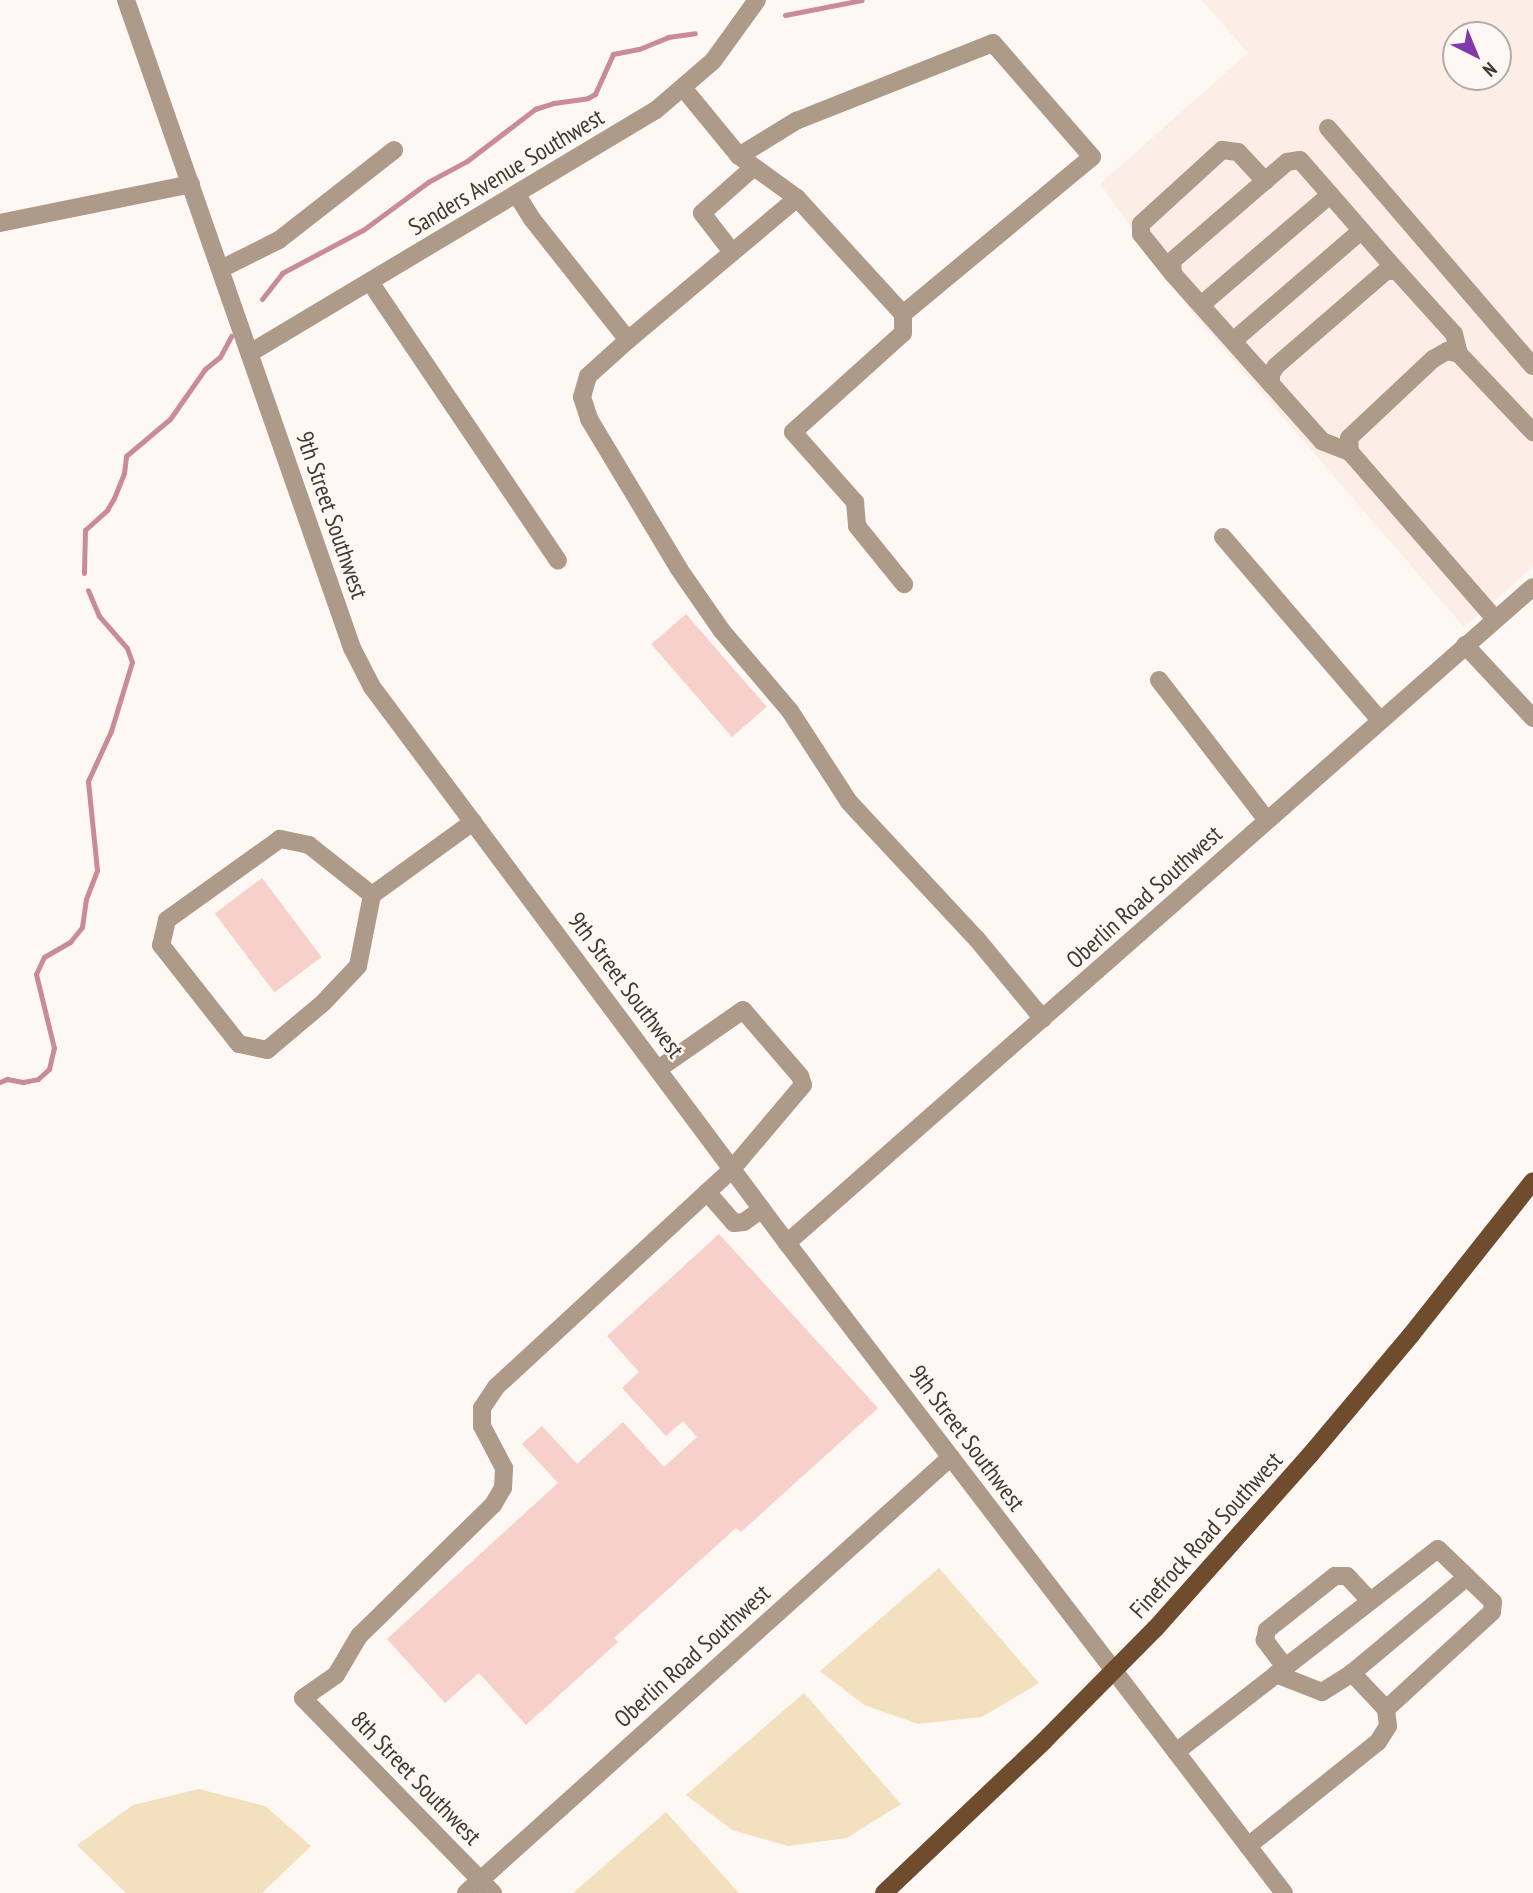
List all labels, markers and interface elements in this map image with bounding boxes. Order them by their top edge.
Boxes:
north arrow [1442,21,1512,91]
text: N [1478,58,1502,82]
street label: Sanders Avenue Southwest [403,102,609,242]
street label: 9th Street Southwest [290,428,374,602]
street label: Oberlin Road Southwest [1060,820,1228,974]
street label: 9th Street Southwest [562,907,690,1063]
street label: 9th Street Southwest [903,1360,1031,1516]
street label: Finefrock Road Southwest [1124,1446,1288,1624]
street label: Oberlin Road Southwest [608,1579,776,1733]
street label: 8th Street Southwest [345,1705,487,1851]

